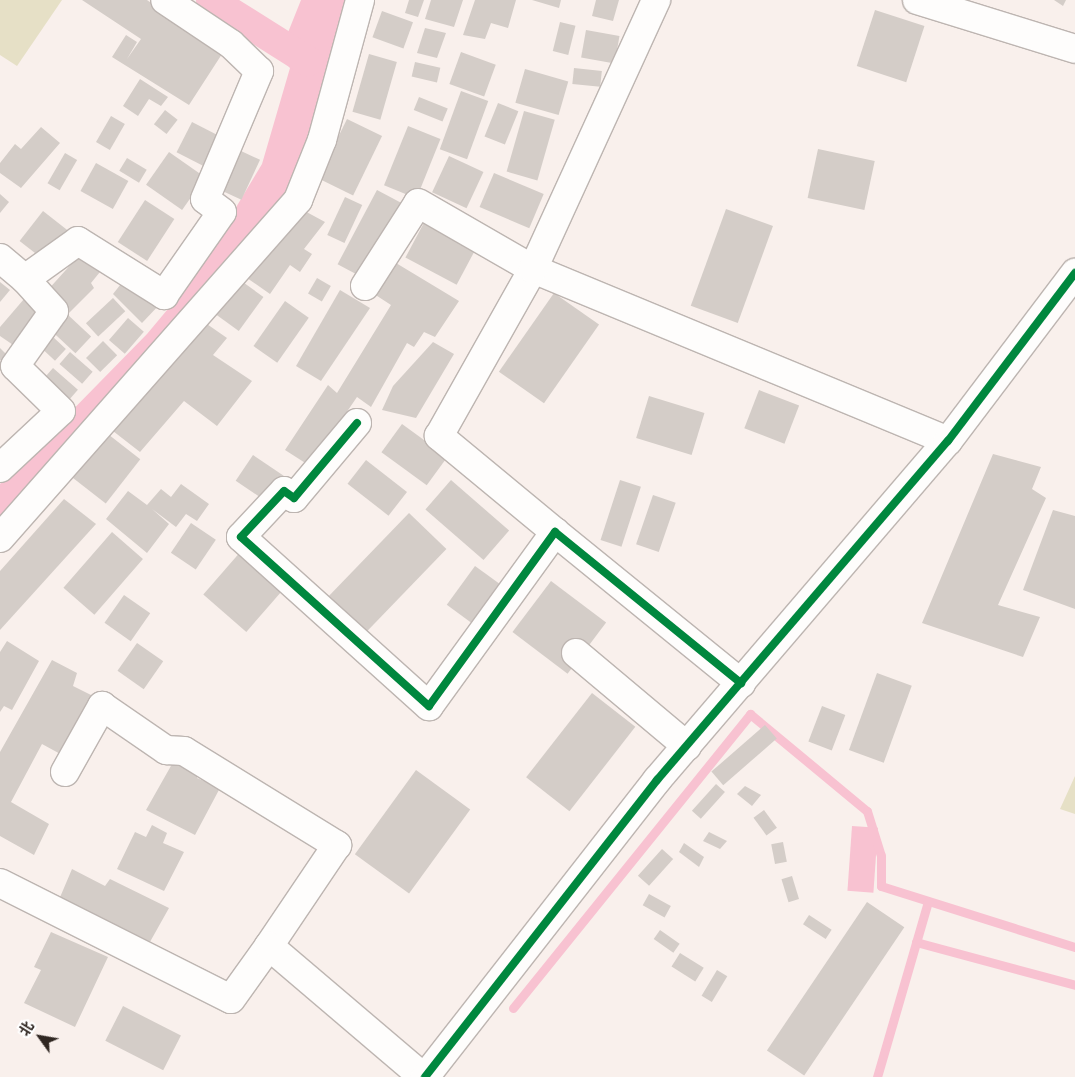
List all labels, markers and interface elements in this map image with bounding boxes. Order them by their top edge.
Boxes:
north arrow [15,1012,65,1062]
text: 北 [18,1019,37,1039]

